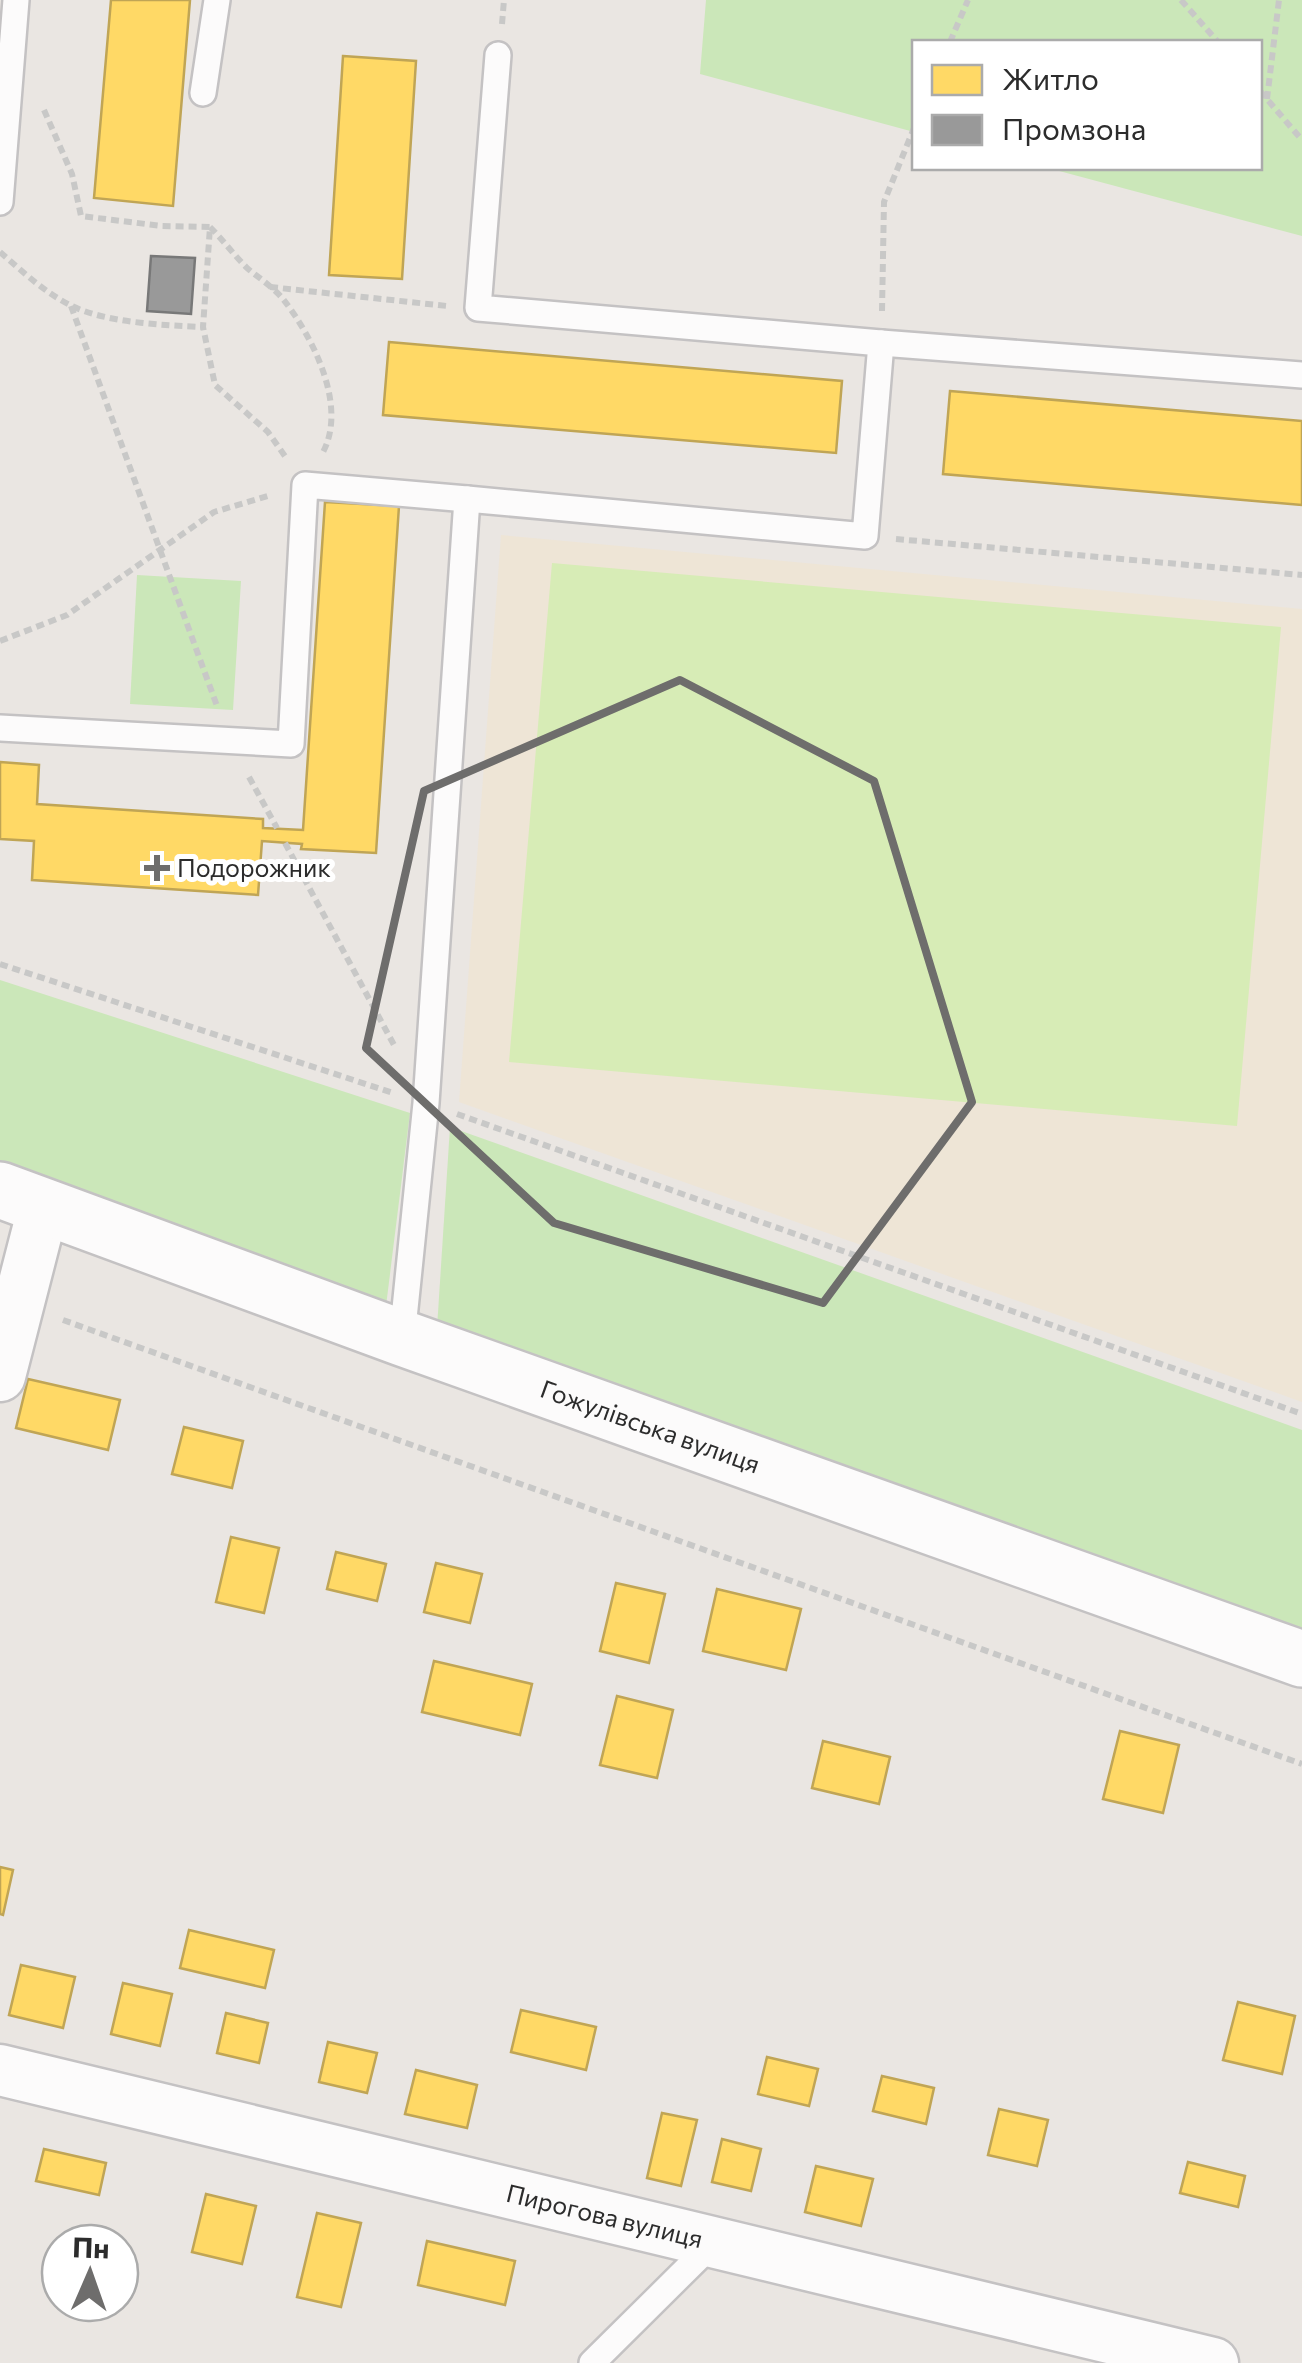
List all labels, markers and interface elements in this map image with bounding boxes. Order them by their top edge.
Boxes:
legend [912,40,1262,170]
text: Житло [1002,59,1099,96]
text: Промзона [1002,109,1146,146]
place label: Подорожник [177,852,331,882]
marker: Подорожник [146,857,168,879]
street label: Гожулівська вулиця [537,1373,764,1479]
street label: Пирогова вулиця [504,2177,706,2253]
north arrow [40,2223,140,2323]
text: Пн [72,2229,110,2265]

